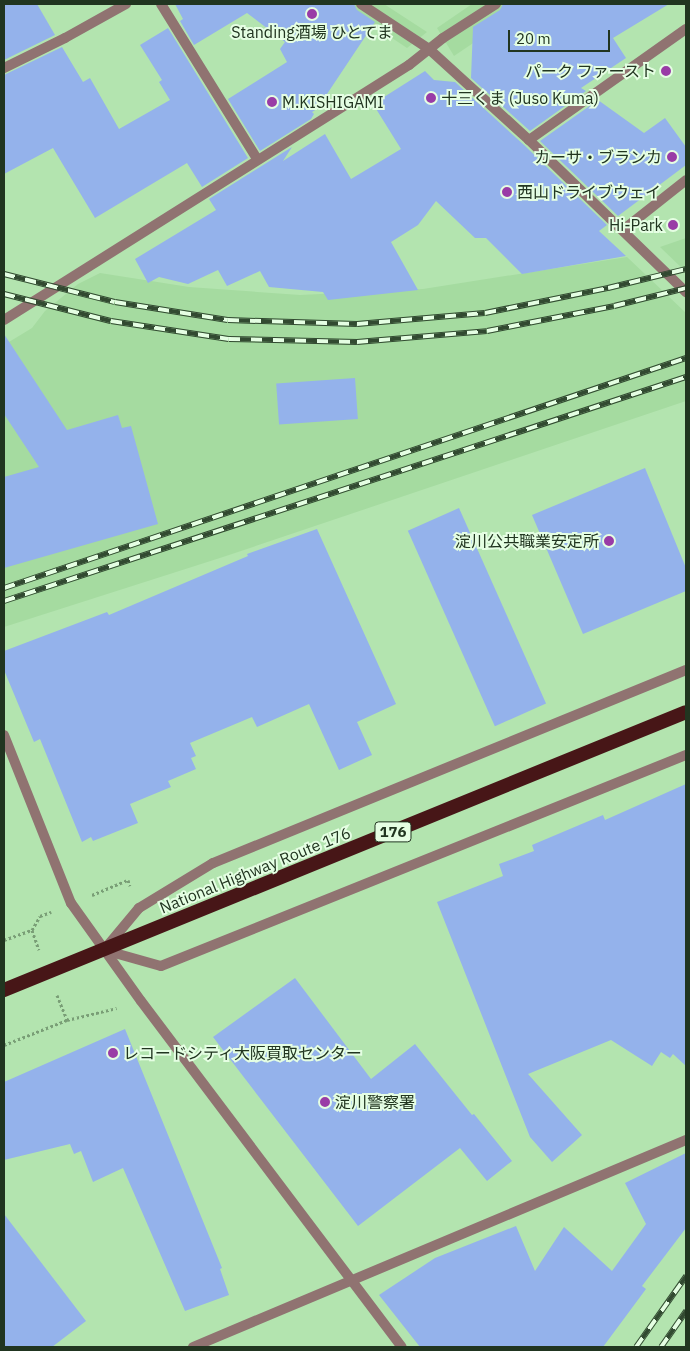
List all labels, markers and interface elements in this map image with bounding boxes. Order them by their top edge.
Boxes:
marker: Standing酒場 ひとてま [306,8,318,20]
scale bar [510,20,612,52]
place label: Standing酒場 ひとてま [230,22,394,42]
text: 20 m [516,29,551,48]
place label: パーク ファースト [524,61,656,81]
marker: パーク ファースト [660,65,672,77]
place label: 十三くま (Juso Kuma) [441,88,599,108]
place label: M.KISHIGAMI [282,92,384,112]
marker: 十三くま (Juso Kuma) [425,92,437,104]
marker: M.KISHIGAMI [266,96,278,108]
place label: カーサ・ブランカ [534,147,662,167]
marker: カーサ・ブランカ [666,151,678,163]
place label: 西山ドライブウェイ [517,182,661,202]
marker: 西山ドライブウェイ [501,186,513,198]
place label: Hi-Park [609,215,663,235]
marker: Hi-Park [667,219,679,231]
place label: 淀川公共職業安定所 [455,531,599,551]
marker: 淀川公共職業安定所 [603,535,615,547]
road number: 176 [374,820,412,844]
street label: National Highway Route 176 [157,823,353,917]
place label: レコードシティ大阪買取センター [123,1043,363,1063]
marker: レコードシティ大阪買取センター [107,1047,119,1059]
place label: 淀川警察署 [335,1092,415,1112]
marker: 淀川警察署 [319,1096,331,1108]

